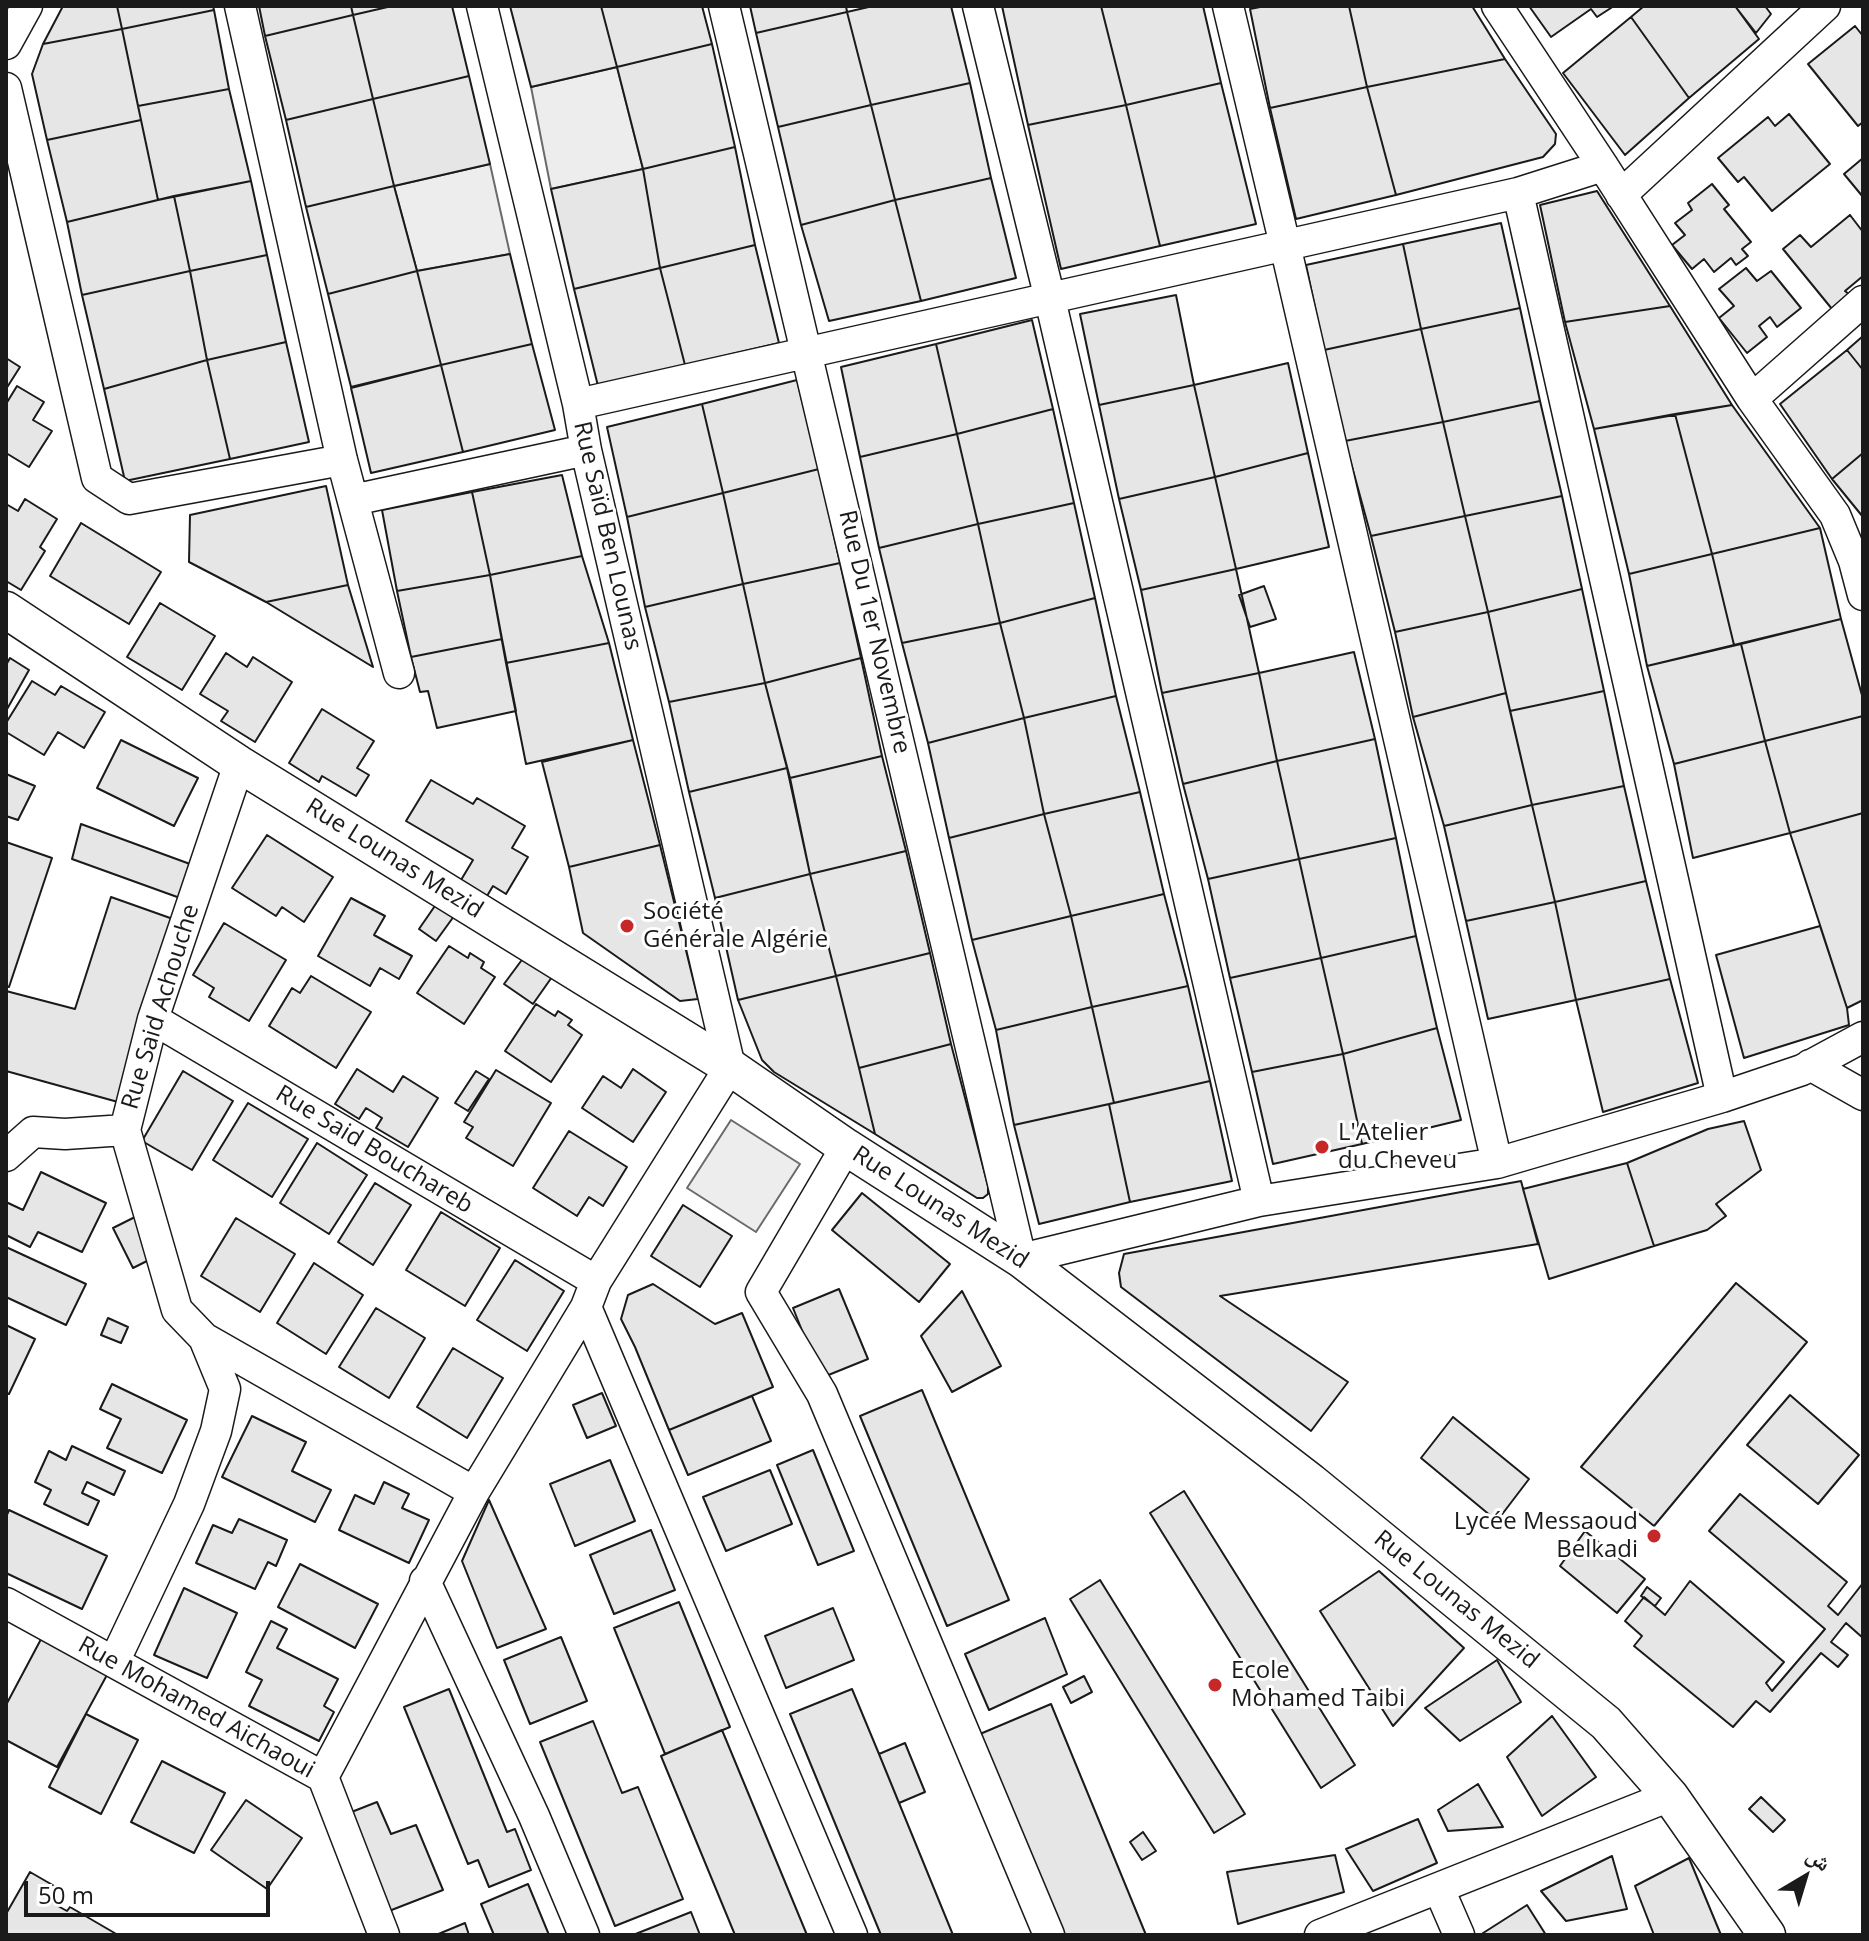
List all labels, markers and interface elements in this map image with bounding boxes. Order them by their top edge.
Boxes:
street label: Rue Saïd Ben Lounas [567,419,647,653]
street label: Rue Du 1er Novembre [832,507,916,757]
street label: Rue Lounas Mezid [300,793,488,925]
place label: Société Générale Algérie [643,898,828,954]
street label: Rue Said Achouche [116,901,206,1113]
marker: Société Générale Algérie [618,917,636,935]
street label: Rue Said Bouchareb [270,1080,478,1220]
place label: L'Atelier du Cheveu [1338,1119,1457,1175]
marker: L'Atelier du Cheveu [1313,1138,1331,1156]
street label: Rue Lounas Mezid [847,1140,1033,1276]
place label: Lycée Messaoud Belkadi [1454,1508,1638,1564]
street label: Rue Lounas Mezid [1368,1525,1544,1675]
marker: Lycée Messaoud Belkadi [1645,1527,1663,1545]
street label: Rue Mohamed Aichaoui [73,1631,319,1785]
place label: Ecole Mohamed Taibi [1231,1657,1405,1713]
marker: Ecole Mohamed Taibi [1206,1676,1224,1694]
north arrow [1765,1837,1845,1917]
text: ش [1801,1839,1838,1877]
scale bar [28,1865,274,1915]
text: 50 m [38,1878,94,1911]

